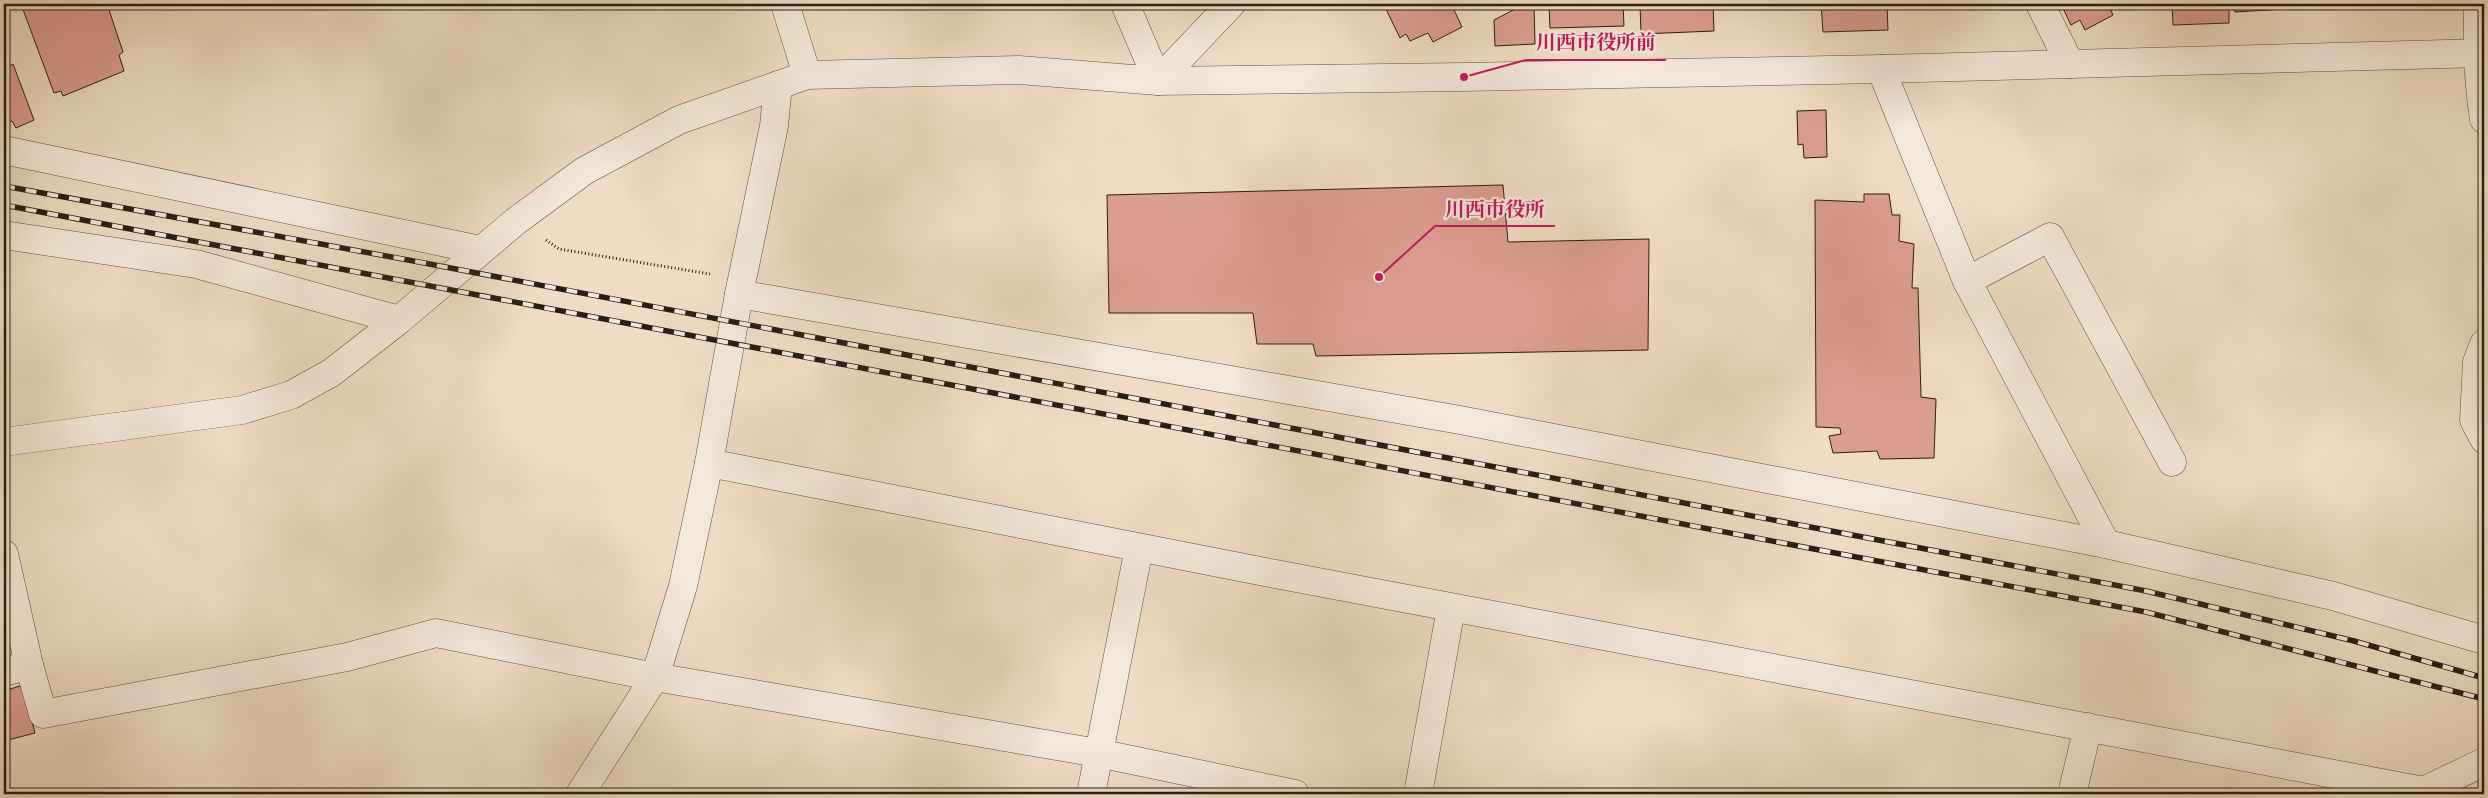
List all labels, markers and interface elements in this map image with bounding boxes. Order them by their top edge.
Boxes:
callout: 川西市役所前 [1526,25,1666,60]
text: 川西市役所前 [1536,30,1656,54]
callout: 川西市役所 [1435,191,1555,226]
text: 川西市役所 [1445,197,1545,221]

